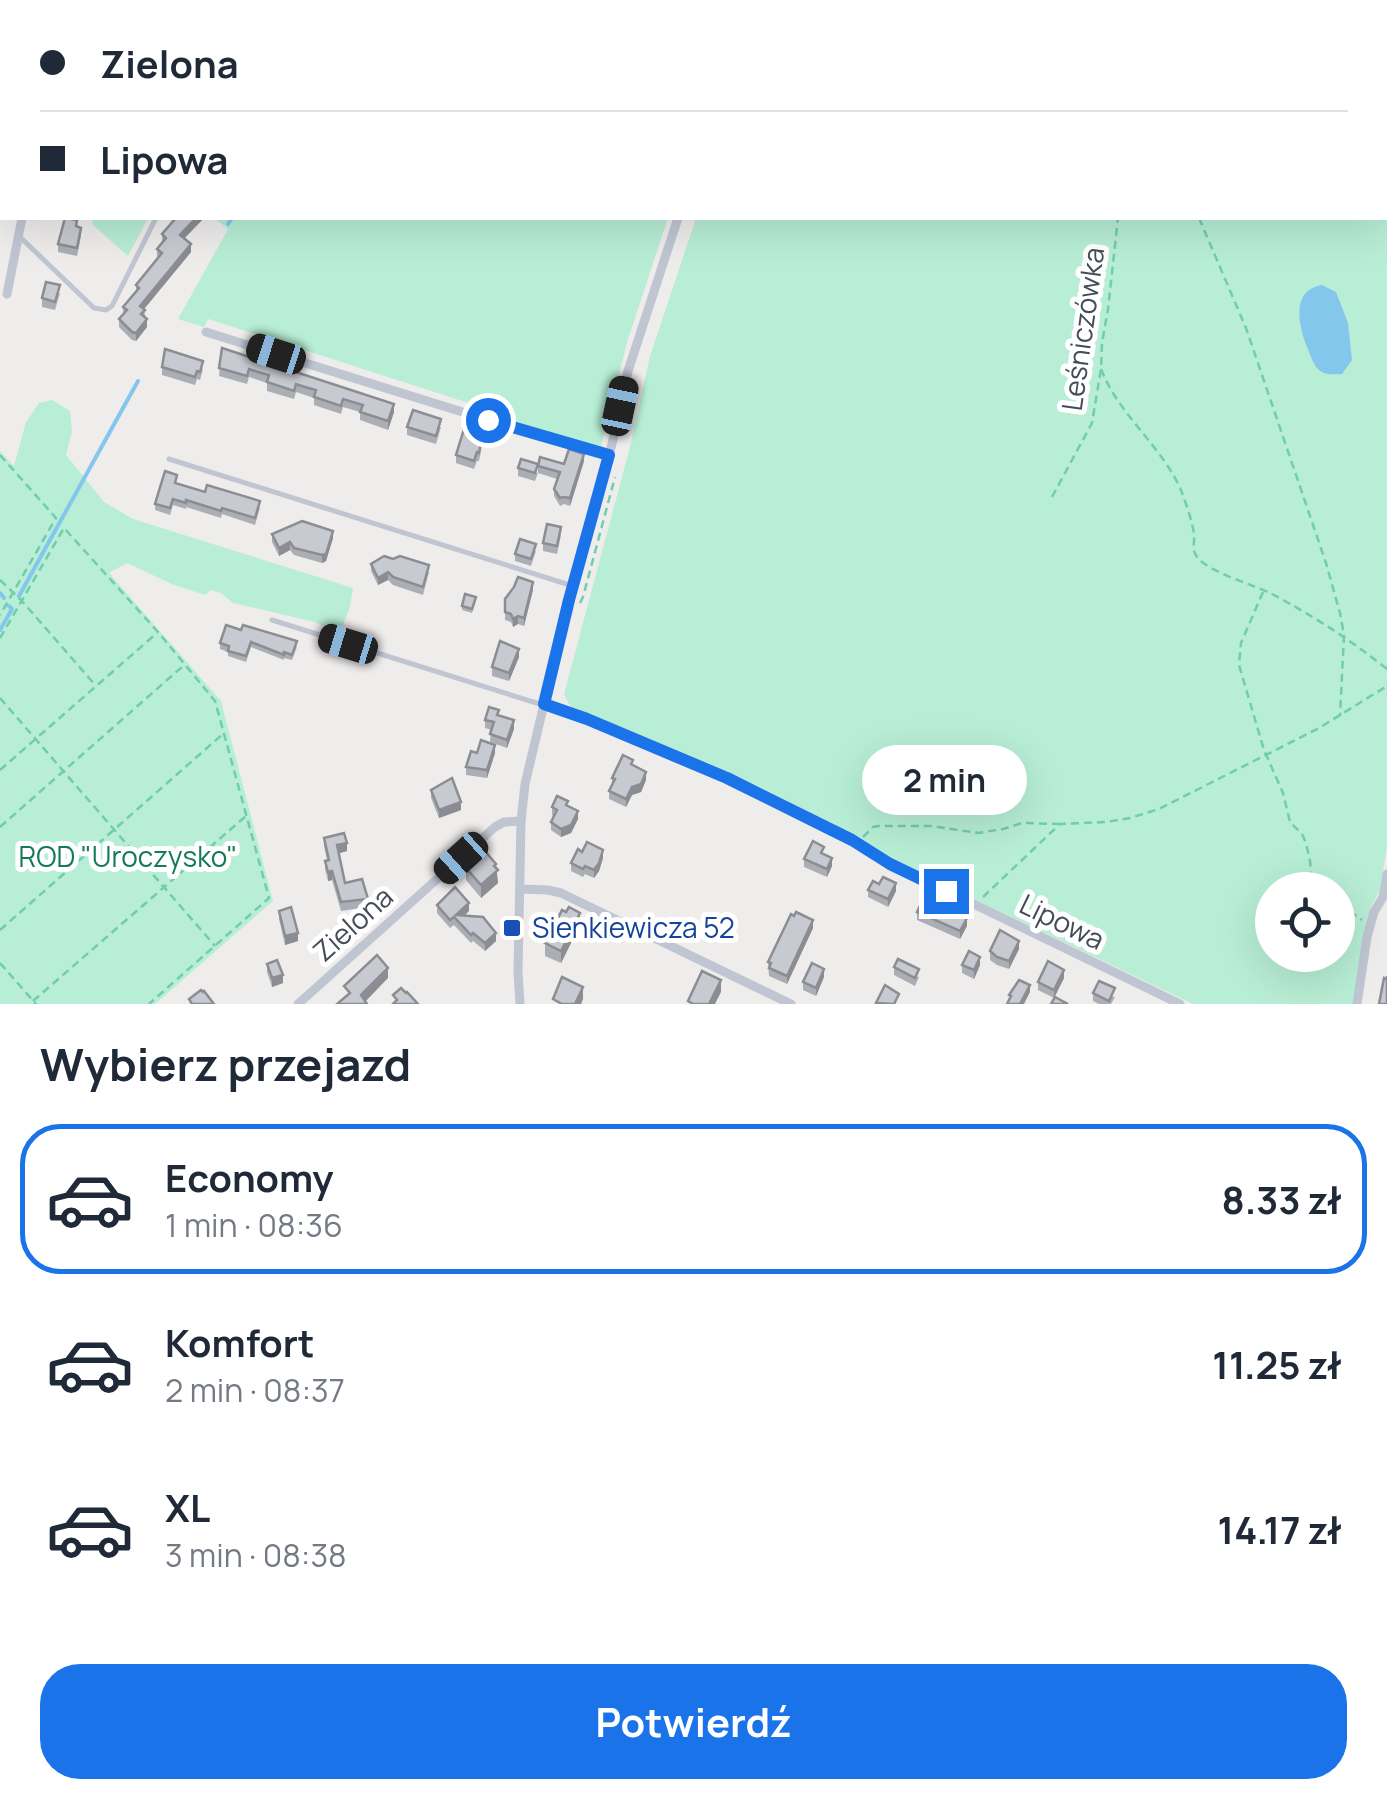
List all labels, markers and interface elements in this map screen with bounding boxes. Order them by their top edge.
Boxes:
text: Zielona [100,37,239,89]
text: Lipowa [100,133,228,185]
street label: Leśniczówka [1052,245,1112,413]
car [243,330,309,378]
car [599,374,641,438]
route start [466,398,511,443]
car [315,621,381,667]
callout: 2 min [864,746,1028,816]
text: 2 min [903,758,986,802]
car [429,827,493,889]
park label: ROD "Uroczysko" [19,837,237,875]
route end [924,869,969,914]
map controls [1255,872,1355,972]
button: locate [1255,872,1355,972]
street label: Zielona [304,877,400,969]
street label: Lipowa [1014,884,1111,958]
place label: Sienkiewicza 52 [532,908,735,946]
marker: Sienkiewicza 52 [501,917,523,939]
text: Wybierz przejazd [40,1033,411,1095]
text: Economy [165,1151,334,1203]
icon: car [45,1154,135,1244]
text: 8.33 zł [1222,1173,1342,1225]
text: 1 min · 08:36 [165,1203,343,1247]
text: Komfort [165,1316,314,1368]
icon: car [45,1319,135,1409]
text: 11.25 zł [1212,1338,1342,1390]
text: 2 min · 08:37 [165,1368,345,1412]
text: XL [165,1481,210,1533]
icon: car [45,1484,135,1574]
text: 14.17 zł [1218,1503,1342,1555]
text: 3 min · 08:38 [165,1533,347,1577]
button: Potwierdź [40,1664,1347,1779]

